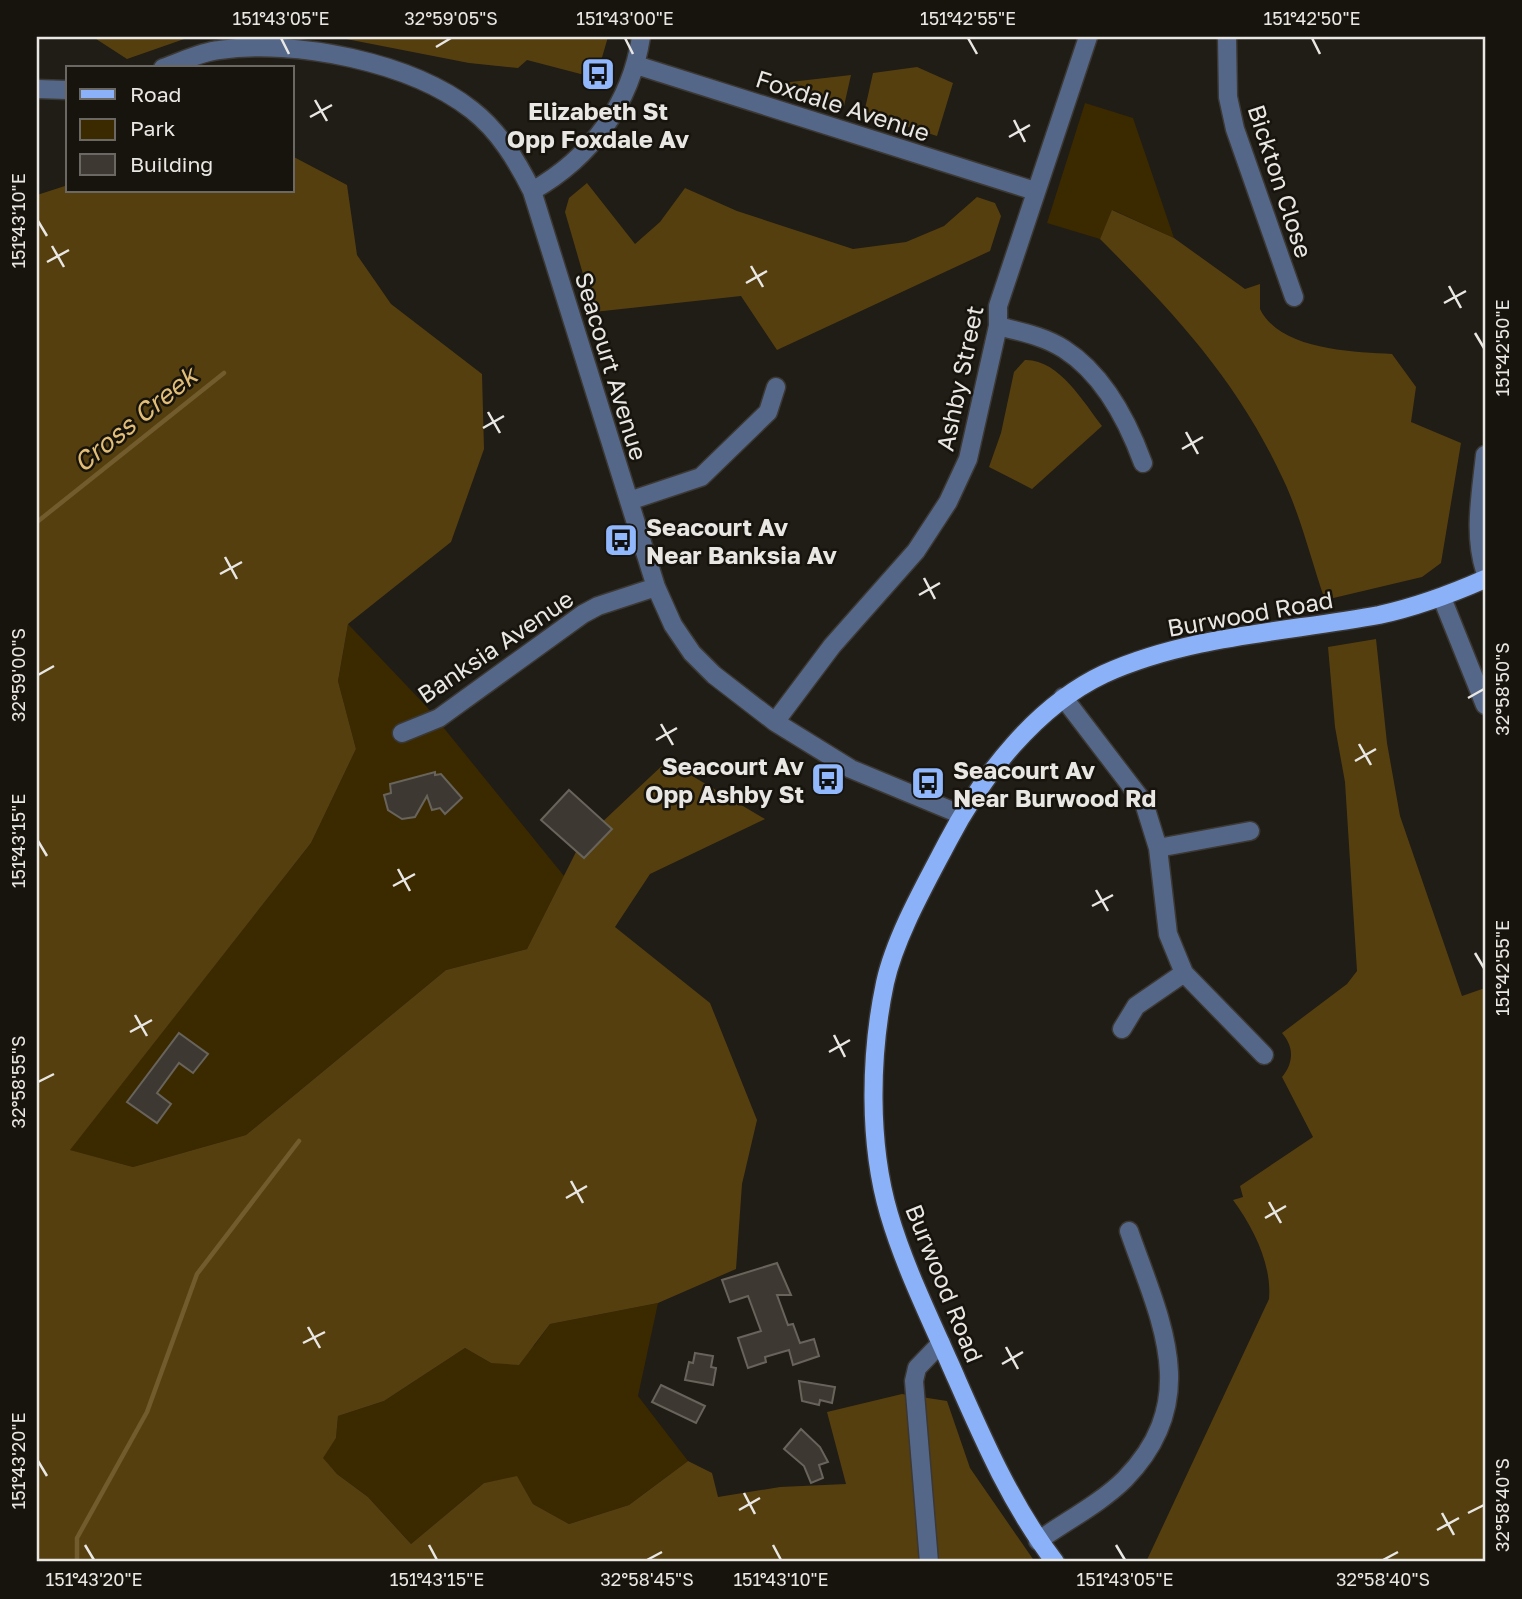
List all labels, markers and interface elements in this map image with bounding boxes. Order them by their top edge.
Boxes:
text: 151°43'05"E [233,7,329,29]
text: 32°59'05"S [404,7,498,29]
text: 151°43'00"E [576,7,674,29]
text: 151°42'55"E [920,7,1016,29]
text: 151°42'50"E [1264,7,1360,29]
bus stop icon: Elizabeth St Opp Foxdale Av [579,55,617,93]
street label: Foxdale Avenue [752,63,934,147]
legend [66,66,294,192]
text: Road [130,81,181,107]
place label: Elizabeth St Opp Foxdale Av [507,96,690,153]
street label: Bickton Close [1243,101,1319,261]
text: Park [130,115,176,141]
text: Building [130,151,213,177]
text: 151°43'10"E [7,173,29,269]
street label: Seacourt Avenue [570,269,654,463]
text: 151°42'50"E [1491,300,1513,396]
street label: Ashby Street [929,303,989,453]
water label: Cross Creek [67,358,205,478]
place label: Seacourt Av Near Banksia Av [646,512,837,569]
bus stop icon: Seacourt Av Near Banksia Av [602,521,640,559]
street label: Banksia Avenue [412,583,578,709]
street label: Burwood Road [1165,584,1335,642]
text: 32°59'00"S [7,628,29,722]
text: 32°58'50"S [1491,642,1513,736]
place label: Seacourt Av Opp Ashby St [645,751,805,808]
place label: Seacourt Av Near Burwood Rd [953,755,1156,812]
bus stop icon: Seacourt Av Opp Ashby St [809,760,847,798]
bus stop icon: Seacourt Av Near Burwood Rd [909,764,947,802]
text: 151°43'15"E [7,794,29,888]
text: 151°42'55"E [1491,920,1513,1016]
text: 32°58'55"S [7,1036,29,1128]
street label: Burwood Road [900,1200,990,1366]
text: 151°43'20"E [7,1413,29,1509]
text: 32°58'40"S [1491,1458,1513,1552]
text: 151°43'20"E [46,1568,142,1590]
text: 151°43'15"E [390,1568,484,1590]
text: 32°58'45"S [600,1568,694,1590]
text: 151°43'10"E [733,1568,829,1590]
text: 151°43'05"E [1077,1568,1173,1590]
text: 32°58'40"S [1336,1568,1430,1590]

